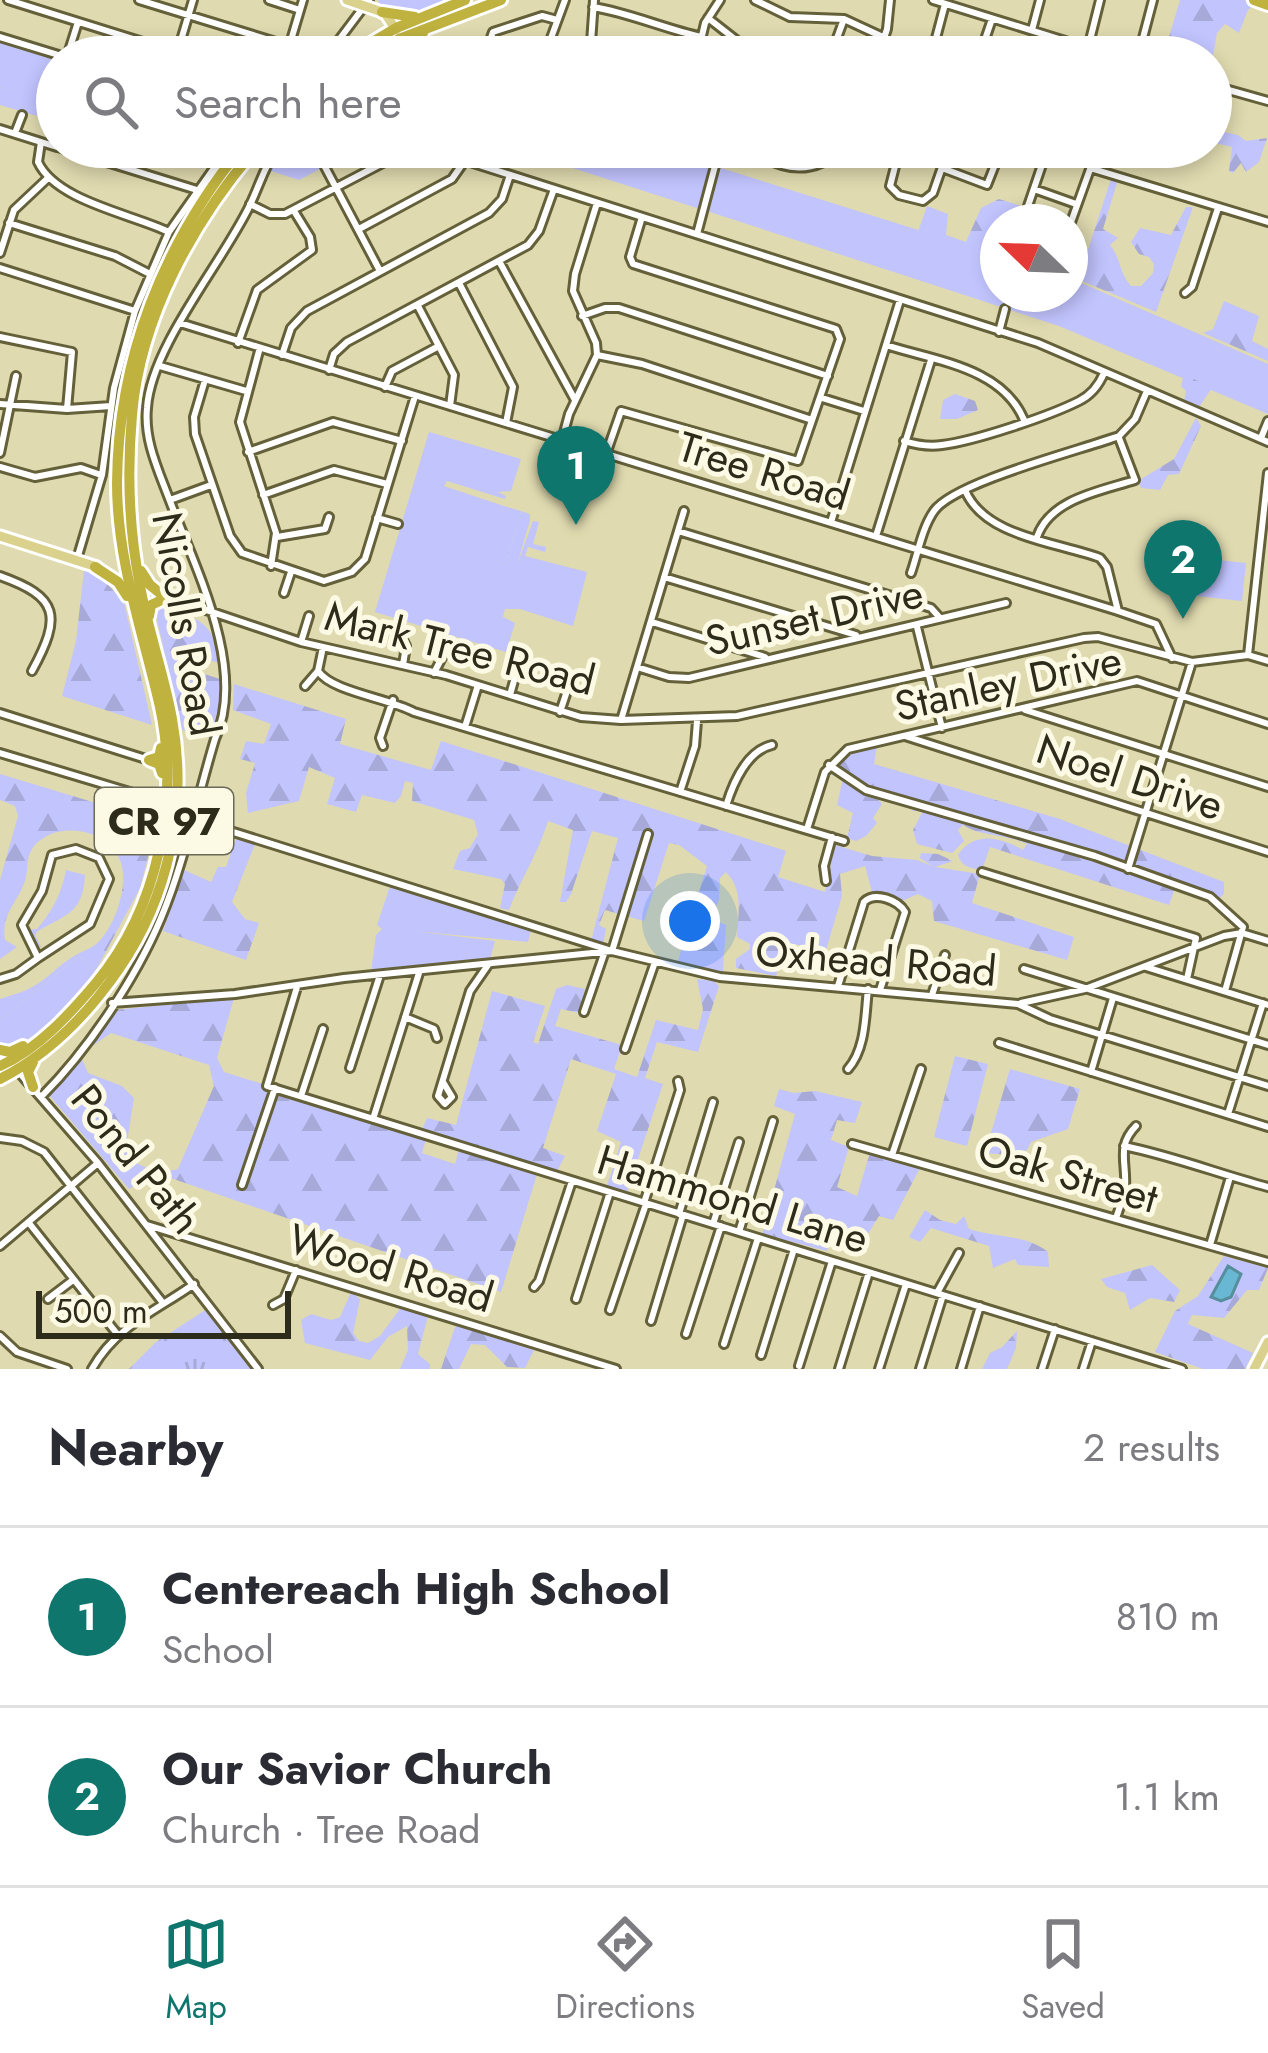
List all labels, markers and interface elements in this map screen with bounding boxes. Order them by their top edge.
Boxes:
search box [36,36,1232,168]
icon: search [78,69,144,135]
text: Search here [174,70,402,135]
north arrow [980,204,1088,312]
street label: Tree Road [671,416,857,526]
pin: 1 [537,426,615,525]
street label: Nicolls Road [136,507,236,741]
pin: 2 [1144,520,1222,619]
street label: Sunset Drive [699,562,929,672]
street label: Mark Tree Road [319,585,601,711]
street label: Stanley Drive [889,629,1127,737]
street label: Noel Drive [1029,718,1231,836]
road number: CR 97 [95,788,233,854]
your location [660,891,720,951]
street label: Oxhead Road [753,920,999,1002]
street label: Pond Path [56,1071,216,1247]
street label: Oak Street [971,1119,1165,1229]
street label: Hammond Lane [590,1129,876,1269]
street label: Wood Road [281,1208,501,1328]
scale bar [36,1285,291,1338]
text: 500 m [54,1288,148,1335]
text: Nearby [48,1410,223,1484]
text: 2 results [1083,1419,1220,1476]
text: Centereach High School [162,1556,670,1621]
text: 1 [77,1588,97,1645]
text: 810 m [1116,1588,1220,1645]
text: School [162,1621,274,1678]
text: Our Savior Church [162,1736,552,1801]
text: 2 [74,1768,100,1825]
text: 1.1 km [1114,1768,1220,1825]
text: Church · Tree Road [162,1801,480,1858]
tab: Map [163,1911,229,2030]
tab: Directions [555,1911,695,2030]
tab: Saved [1021,1911,1105,2030]

